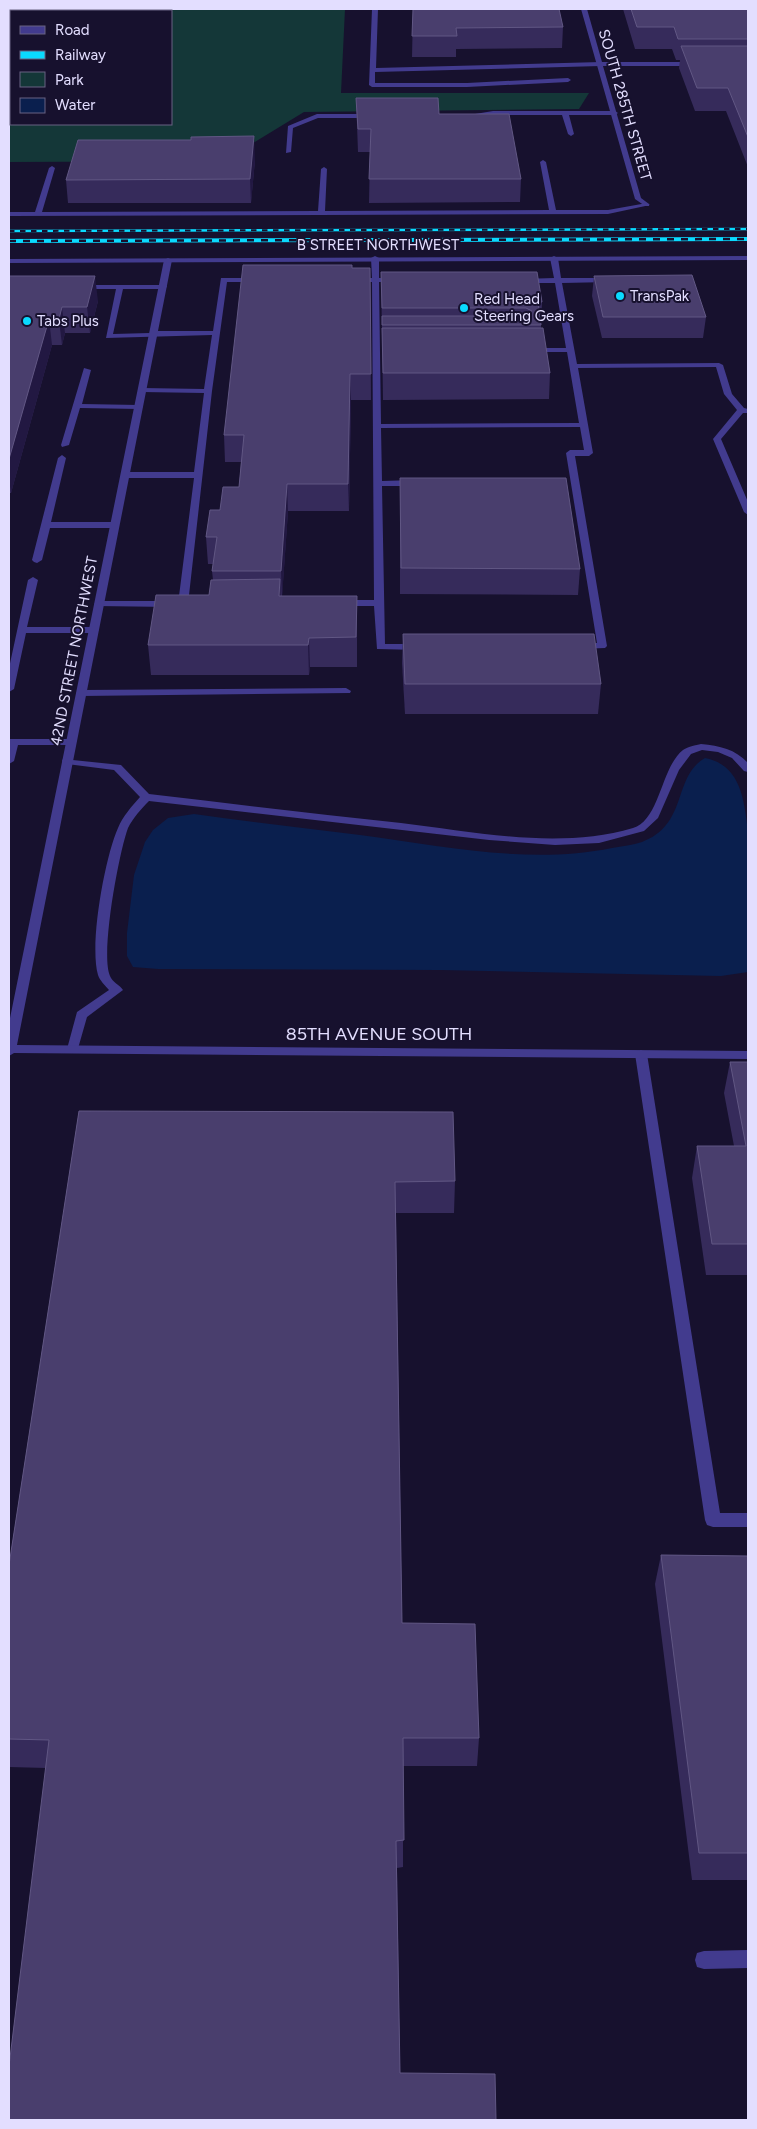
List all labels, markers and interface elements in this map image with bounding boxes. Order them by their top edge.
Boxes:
legend [10,10,172,125]
text: Road [55,21,90,39]
street label: SOUTH 285TH STREET [595,27,655,184]
text: Railway [55,46,106,64]
text: Park [55,71,84,89]
text: Water [55,96,95,114]
street label: B STREET NORTHWEST [297,236,460,254]
place label: TransPak [630,287,690,305]
place label: Red Head Steering Gears [474,290,574,325]
marker: TransPak [614,290,626,302]
marker: Red Head Steering Gears [458,302,470,314]
place label: Tabs Plus [37,312,99,330]
marker: Tabs Plus [21,315,33,327]
street label: 42ND STREET NORTHWEST [47,554,101,747]
street label: 85TH AVENUE SOUTH [286,1023,472,1045]

